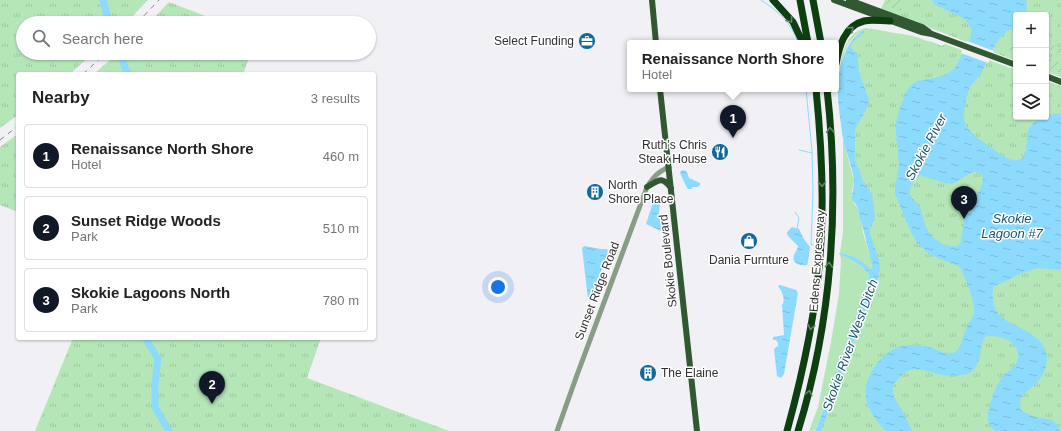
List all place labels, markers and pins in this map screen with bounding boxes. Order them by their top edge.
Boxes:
office icon: Select Funding [577,31,597,51]
place label: Select Funding [494,34,574,48]
pin: 1 [720,105,746,138]
place label: Ruth's Chris Steak House [638,138,707,166]
restaurant icon: Ruth's Chris Steak House [710,142,730,162]
place label: North Shore Place [608,178,674,206]
building icon: North Shore Place [585,182,605,202]
pin: 3 [951,186,977,219]
shop icon: Dania Furnture [739,231,759,251]
place label: Dania Furnture [709,253,789,267]
building icon: The Elaine [638,363,658,383]
place label: The Elaine [661,366,719,380]
pin: 2 [199,371,225,404]

